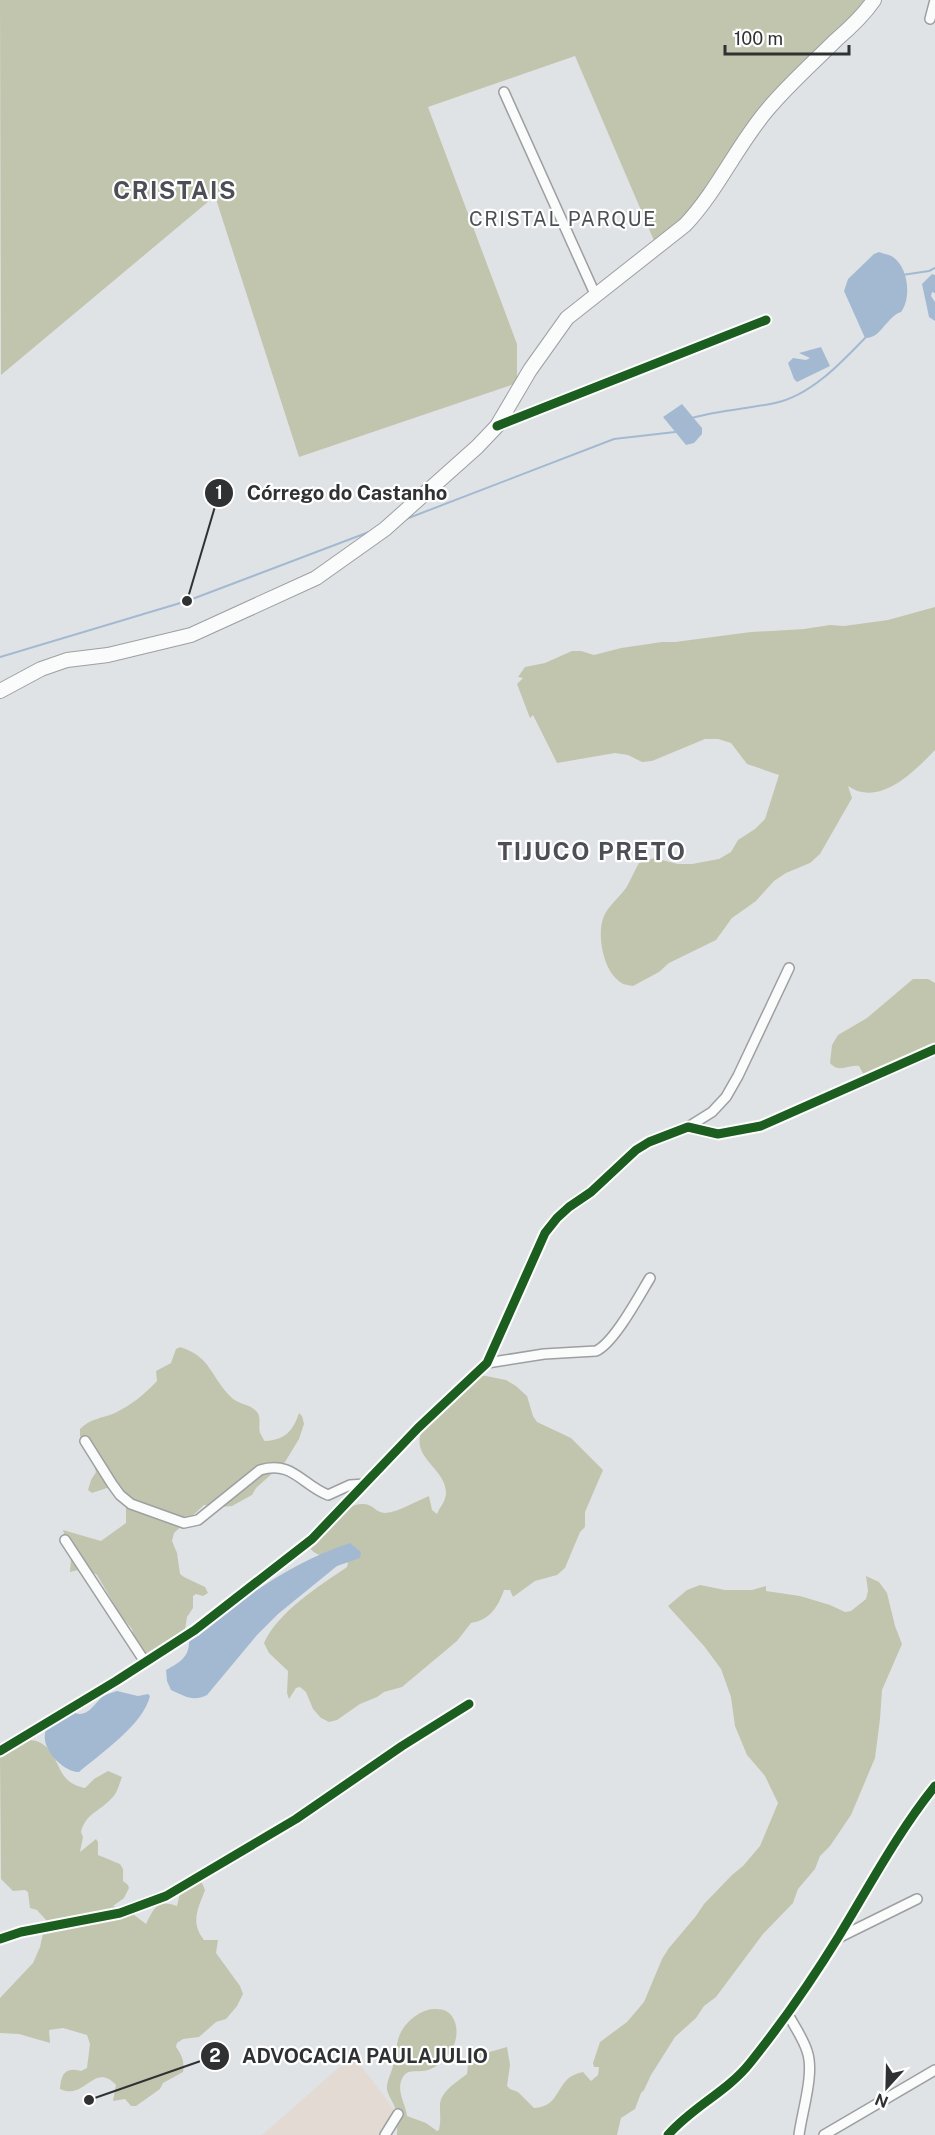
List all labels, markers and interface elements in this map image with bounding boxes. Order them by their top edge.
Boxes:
scale bar [725,18,850,56]
text: 100 m [734,28,783,49]
district label: CRISTAIS [113,176,237,204]
district label: CRISTAL PARQUE [469,207,657,231]
callout: Córrego do Castanho [204,474,459,512]
text: Córrego do Castanho [247,481,447,505]
text: 1 [215,482,223,503]
district label: TIJUCO PRETO [497,837,687,865]
callout: ADVOCACIA PAULAJULIO [200,2037,500,2075]
text: ADVOCACIA PAULAJULIO [242,2044,488,2068]
text: 2 [209,2045,221,2066]
north arrow [857,2057,917,2117]
text: N [872,2089,891,2112]

